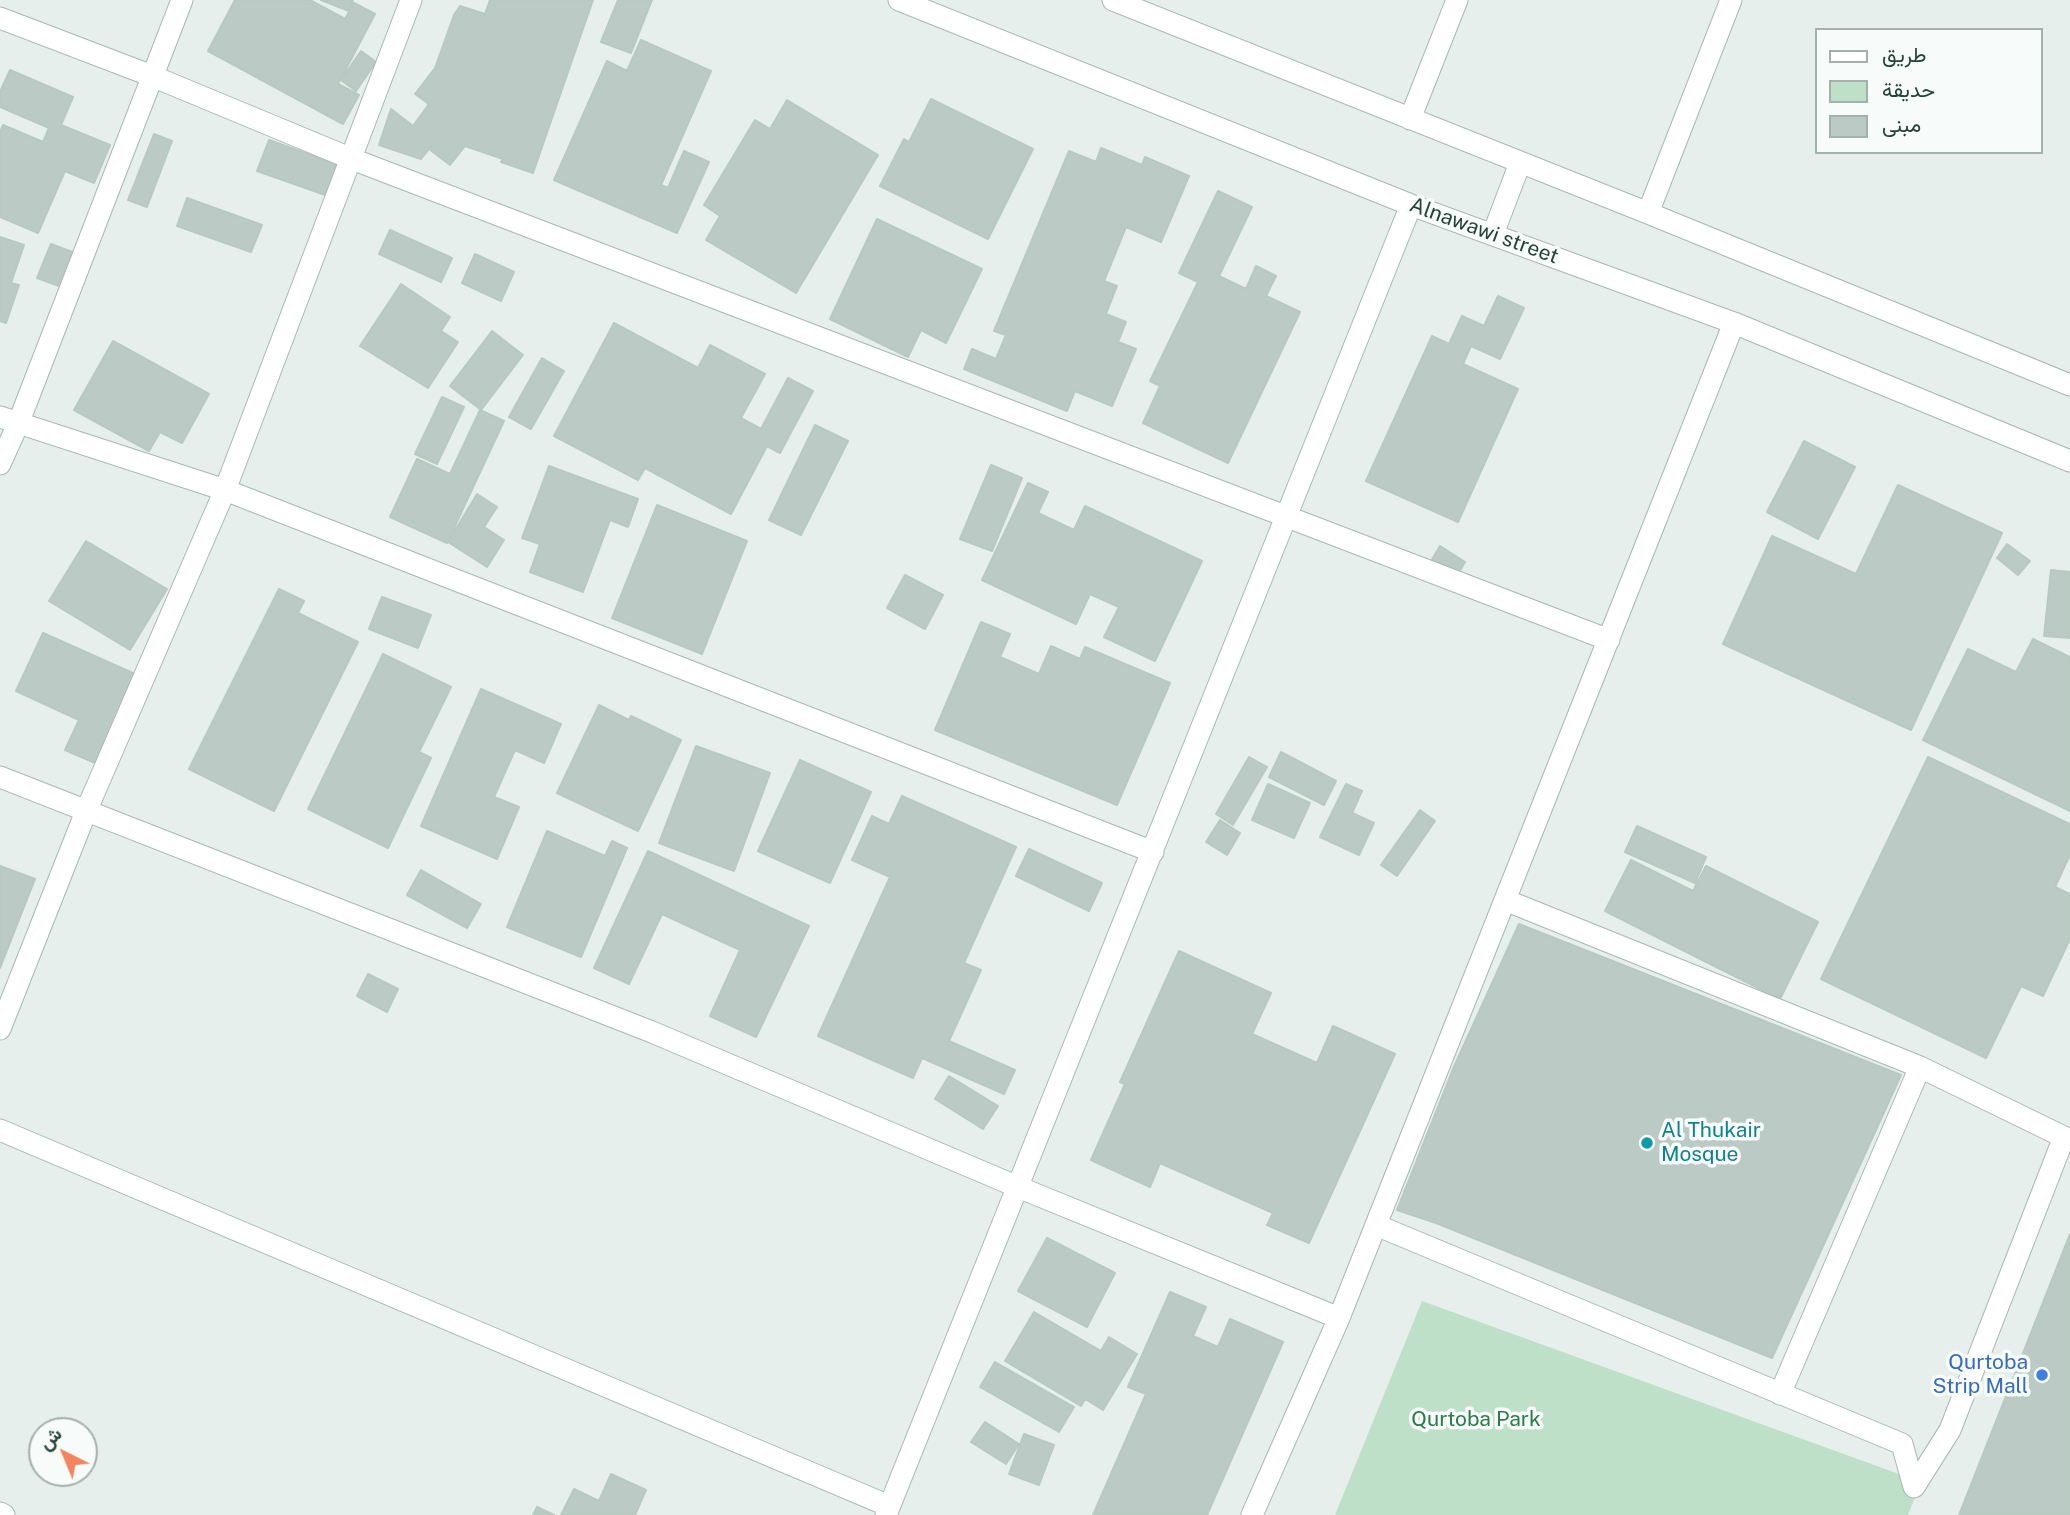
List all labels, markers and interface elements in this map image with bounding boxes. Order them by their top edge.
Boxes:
legend [1814,28,2042,154]
text: طريق [1882,42,1927,67]
text: حديقة [1882,77,1935,102]
text: مبنى [1882,112,1921,137]
street label: Alnawawi street [1406,192,1562,270]
place label: Al Thukair Mosque [1661,1118,1761,1168]
marker: Al Thukair Mosque [1639,1135,1655,1151]
place label: Qurtoba Strip Mall [1932,1350,2028,1400]
marker: Qurtoba Strip Mall [2034,1367,2050,1383]
park label: Qurtoba Park [1411,1407,1541,1433]
north arrow [28,1417,98,1487]
text: ش [34,1422,66,1454]

